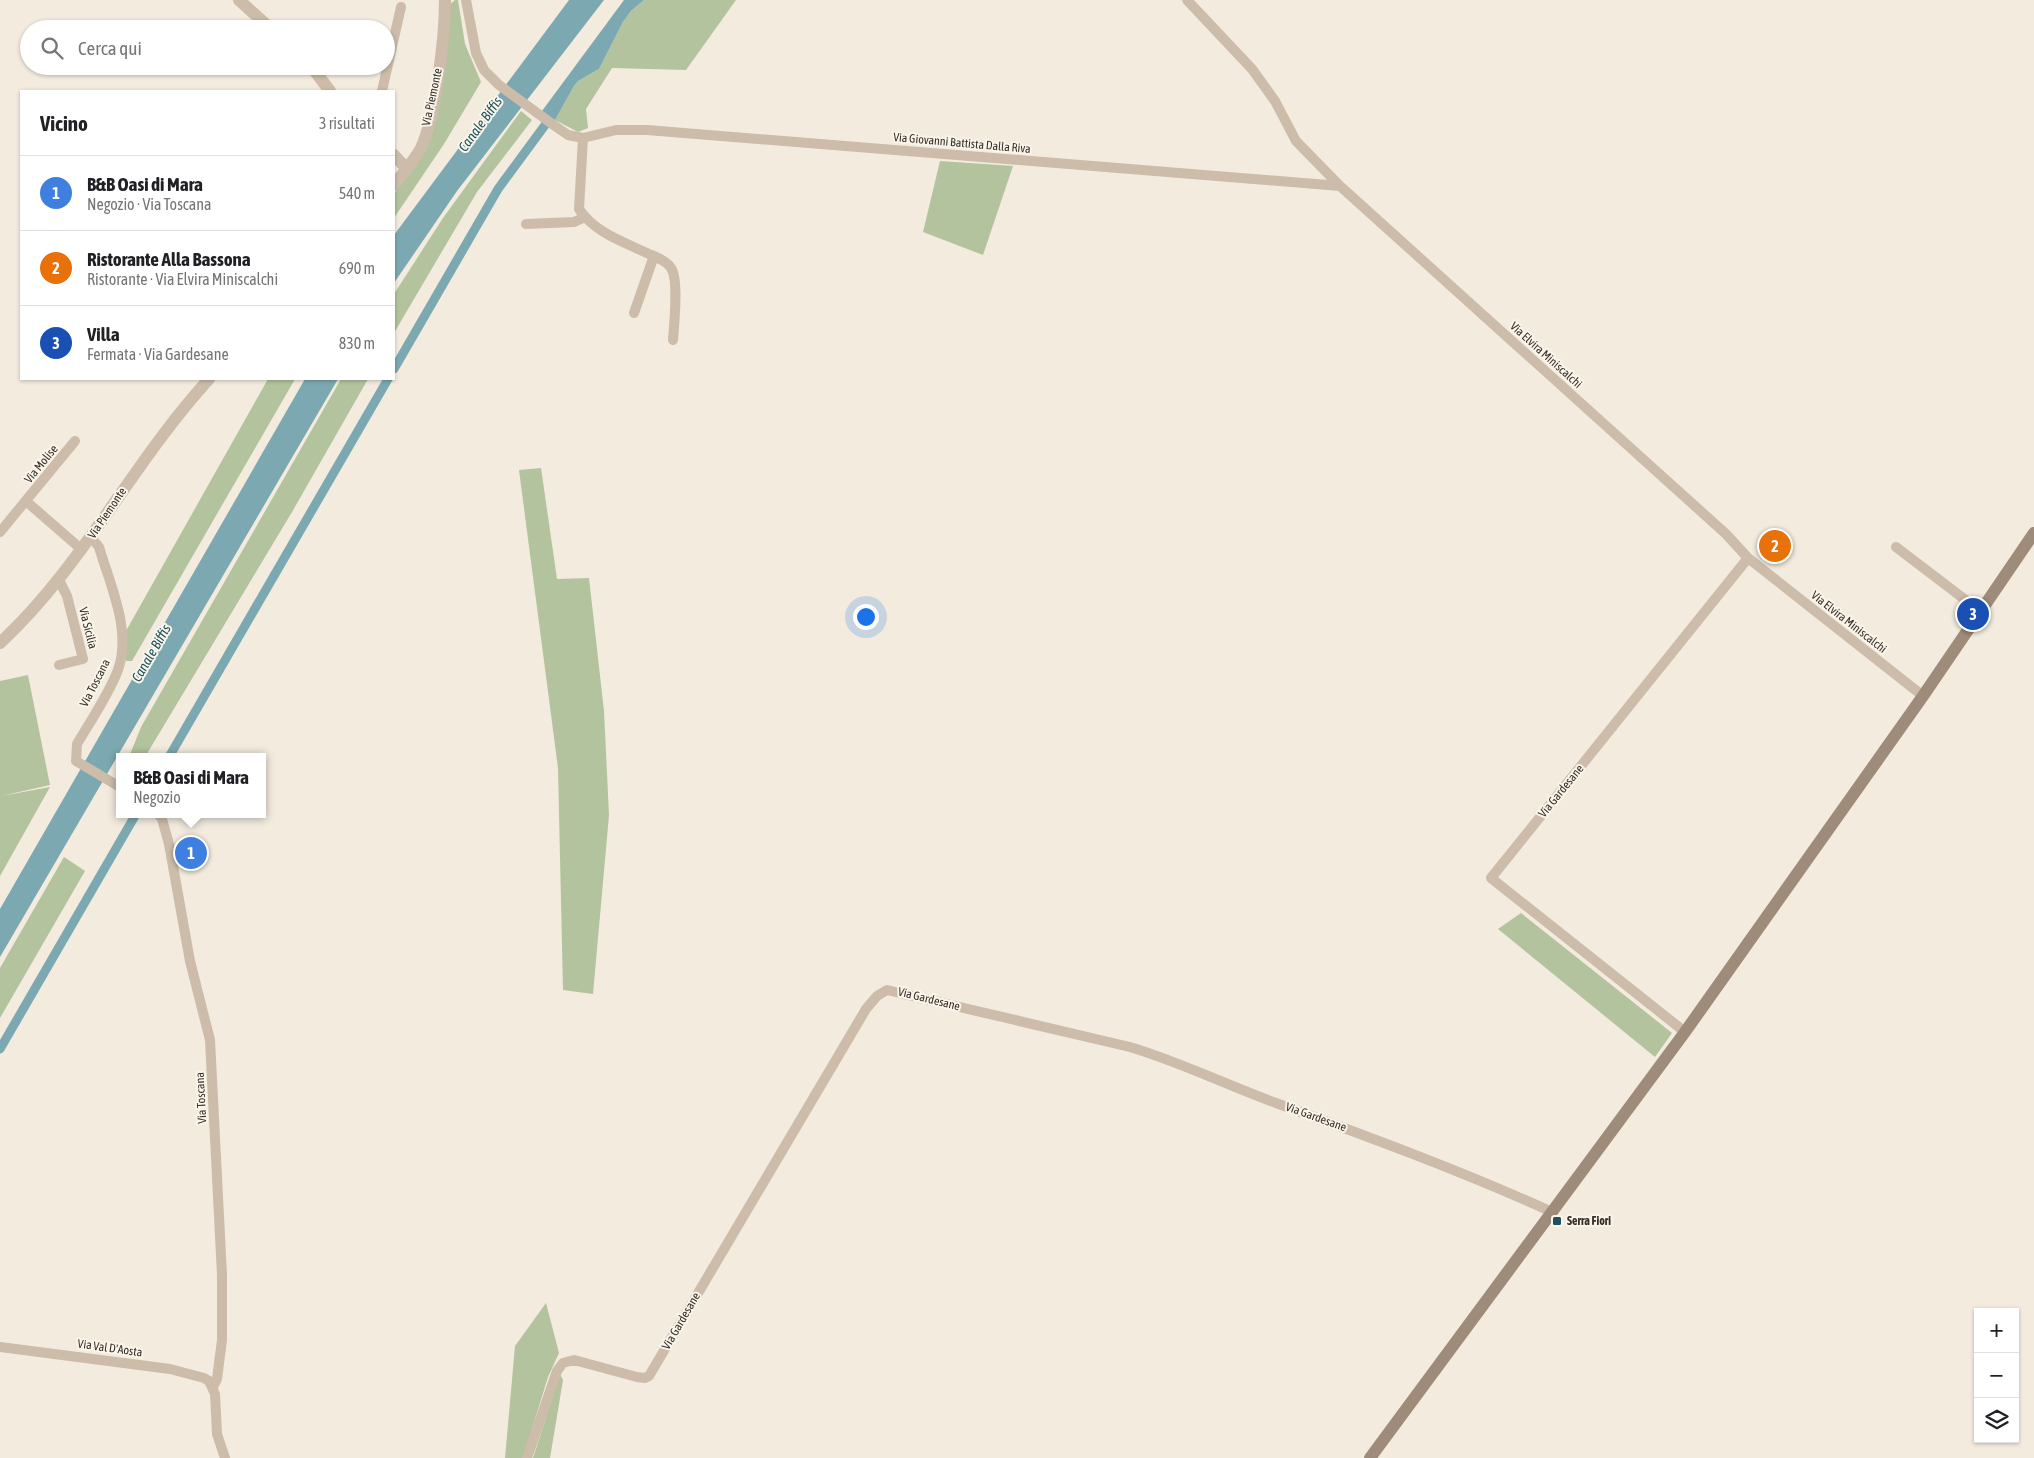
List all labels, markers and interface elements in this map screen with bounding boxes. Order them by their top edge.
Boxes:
search box [20,20,395,75]
icon: search [38,34,66,62]
text: Cerca qui [78,37,142,59]
street label: Via Piemonte [419,67,445,127]
water label: Canale Biffis [455,94,505,154]
text: Vicino [40,111,88,135]
text: 3 risultati [319,114,375,132]
street label: Via Giovanni Battista Dalla Riva [893,130,1031,156]
text: B&B Oasi di Mara [87,173,203,195]
text: 1 [52,184,60,202]
text: 540 m [339,184,375,202]
text: Negozio · Via Toscana [87,195,211,213]
text: Ristorante Alla Bassona [87,248,251,270]
text: 2 [52,259,60,277]
text: 690 m [339,259,375,277]
text: Ristorante · Via Elvira Miniscalchi [87,270,278,288]
street label: Via Elvira Miniscalchi [1507,319,1585,391]
text: Villa [87,323,120,345]
text: 3 [52,334,60,352]
text: 830 m [339,334,375,352]
text: Fermata · Via Gardesane [87,345,229,363]
street label: Via Molise [21,442,61,486]
street label: Via Piemonte [85,485,129,541]
pin: 2 [1759,527,1791,565]
street label: Via Elvira Miniscalchi [1808,588,1890,656]
pin: 3 [1957,595,1989,633]
your location [853,604,879,630]
street label: Via Sicilia [76,606,100,650]
water label: Canale Biffis [128,621,174,684]
street label: Via Toscana [77,657,113,709]
popup [116,753,266,818]
street label: Via Gardesane [1536,762,1586,820]
text: B&B Oasi di Mara [133,766,249,788]
text: Negozio [133,788,181,806]
pin: 1 [175,834,207,872]
street label: Via Gardesane [896,985,962,1013]
street label: Via Toscana [193,1072,209,1124]
street label: Via Gardesane [1284,1100,1348,1134]
place label: Serra Fiori [1567,1214,1611,1228]
marker: Serra Fiori [1551,1215,1563,1227]
street label: Via Gardesane [659,1290,703,1352]
map controls [1974,1308,2019,1443]
button: + [1974,1308,2019,1353]
street label: Via Val D'Aosta [77,1337,143,1359]
button: − [1974,1353,2019,1398]
button: layers [1974,1398,2019,1443]

